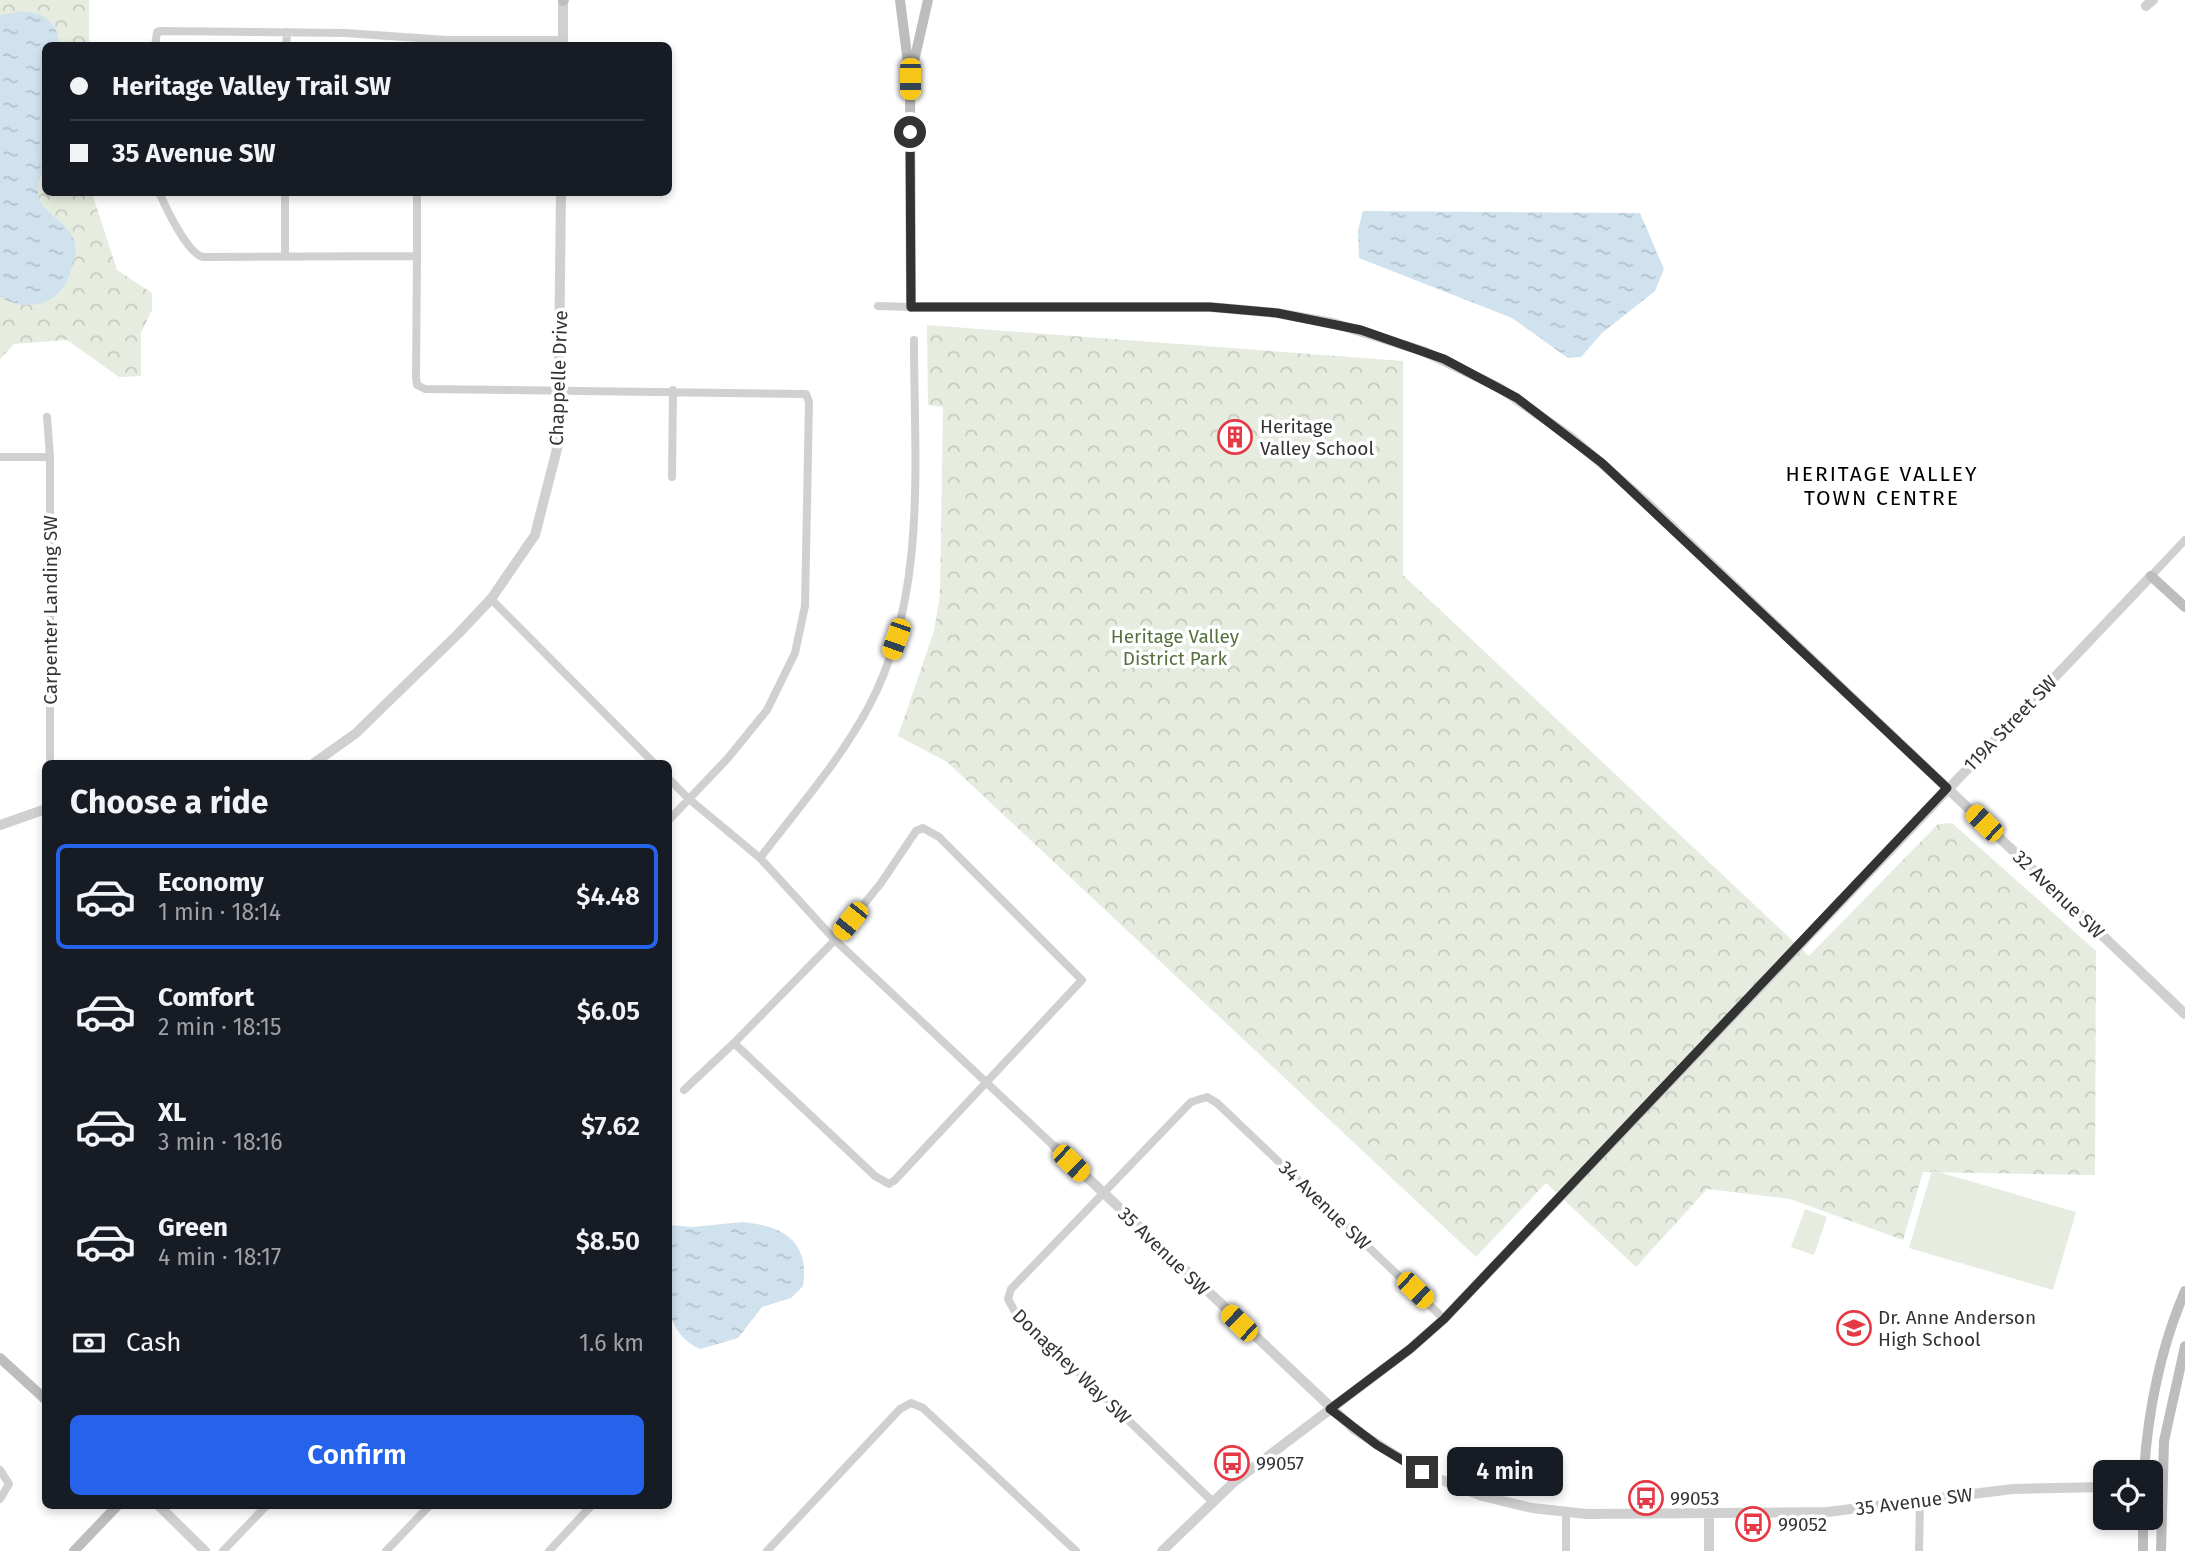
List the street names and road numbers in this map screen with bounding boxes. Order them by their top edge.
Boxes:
street label: Chappelle Drive [545,310,572,446]
street label: Carpenter Landing SW [39,515,62,705]
street label: 119A Street SW [1959,670,2062,776]
street label: 32 Avenue SW [2008,845,2109,944]
street label: 34 Avenue SW [1274,1156,1375,1255]
street label: 35 Avenue SW [1113,1202,1214,1301]
street label: Donaghey Way SW [1008,1304,1136,1429]
street label: 35 Avenue SW [1854,1483,1974,1520]

